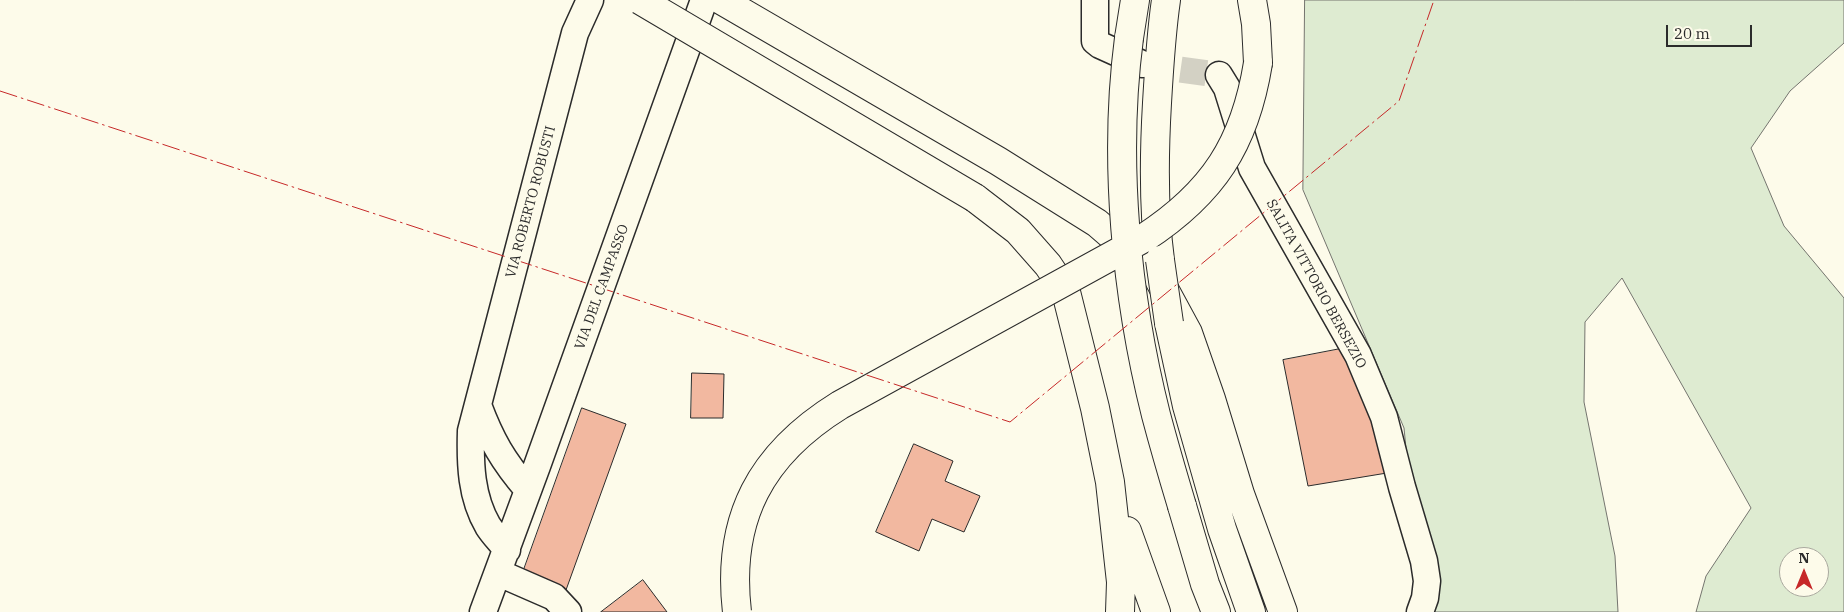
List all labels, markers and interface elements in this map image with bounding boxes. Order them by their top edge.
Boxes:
scale bar [1669,15,1755,47]
text: 20 m [1674,24,1710,43]
street label: VIA ROBERTO ROBUSTI [503,124,559,280]
street label: SALITA VITTORIO BERSEZIO [1262,196,1370,372]
street label: VIA DEL CAMPASSO [571,222,633,352]
north arrow [1779,547,1829,597]
text: N [1798,549,1810,567]

